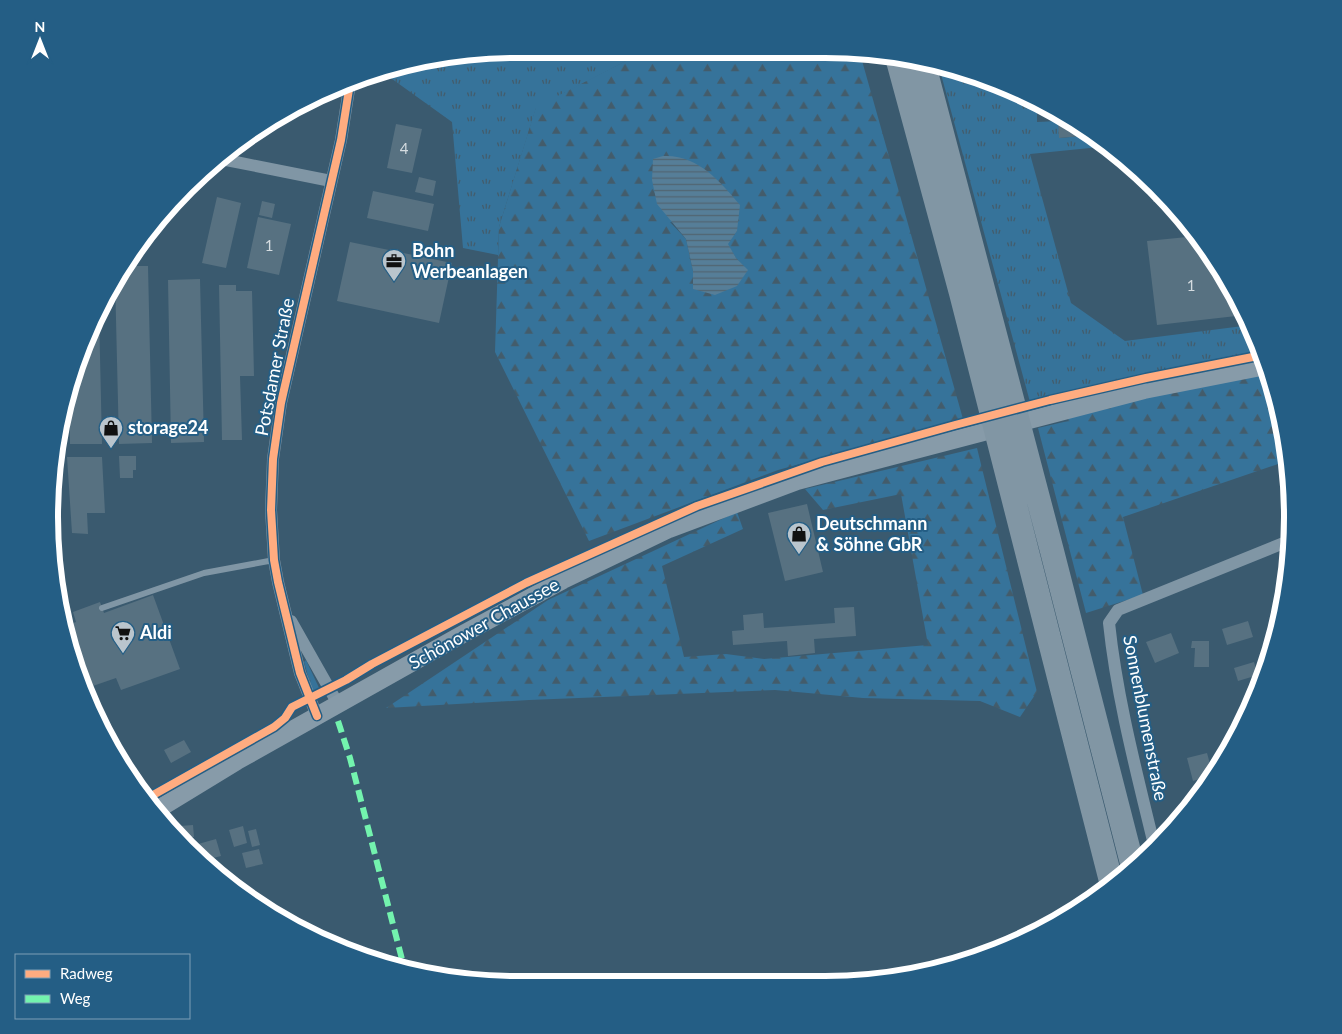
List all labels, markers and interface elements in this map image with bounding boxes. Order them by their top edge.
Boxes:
north arrow [15,15,65,65]
text: N [35,18,45,35]
house number: 4 [400,139,409,157]
house number: 1 [265,236,273,254]
place label: Bohn Werbeanlagen [412,239,528,282]
office icon: Bohn Werbeanlagen [381,248,407,282]
house number: 1 [1187,276,1195,294]
street label: Potsdamer Straße [250,296,298,438]
shop icon: storage24 [98,415,124,449]
place label: storage24 [128,416,208,438]
place label: Deutschmann & Söhne GbR [816,512,927,555]
shop icon: Deutschmann & Söhne GbR [786,521,812,555]
street label: Schönower Chaussee [404,573,563,674]
supermarket icon: Aldi [110,620,136,654]
place label: Aldi [139,621,172,643]
street label: Sonnenblumenstraße [1119,633,1173,802]
legend [15,954,190,1019]
text: Radweg [60,964,113,982]
text: Weg [60,989,91,1007]

